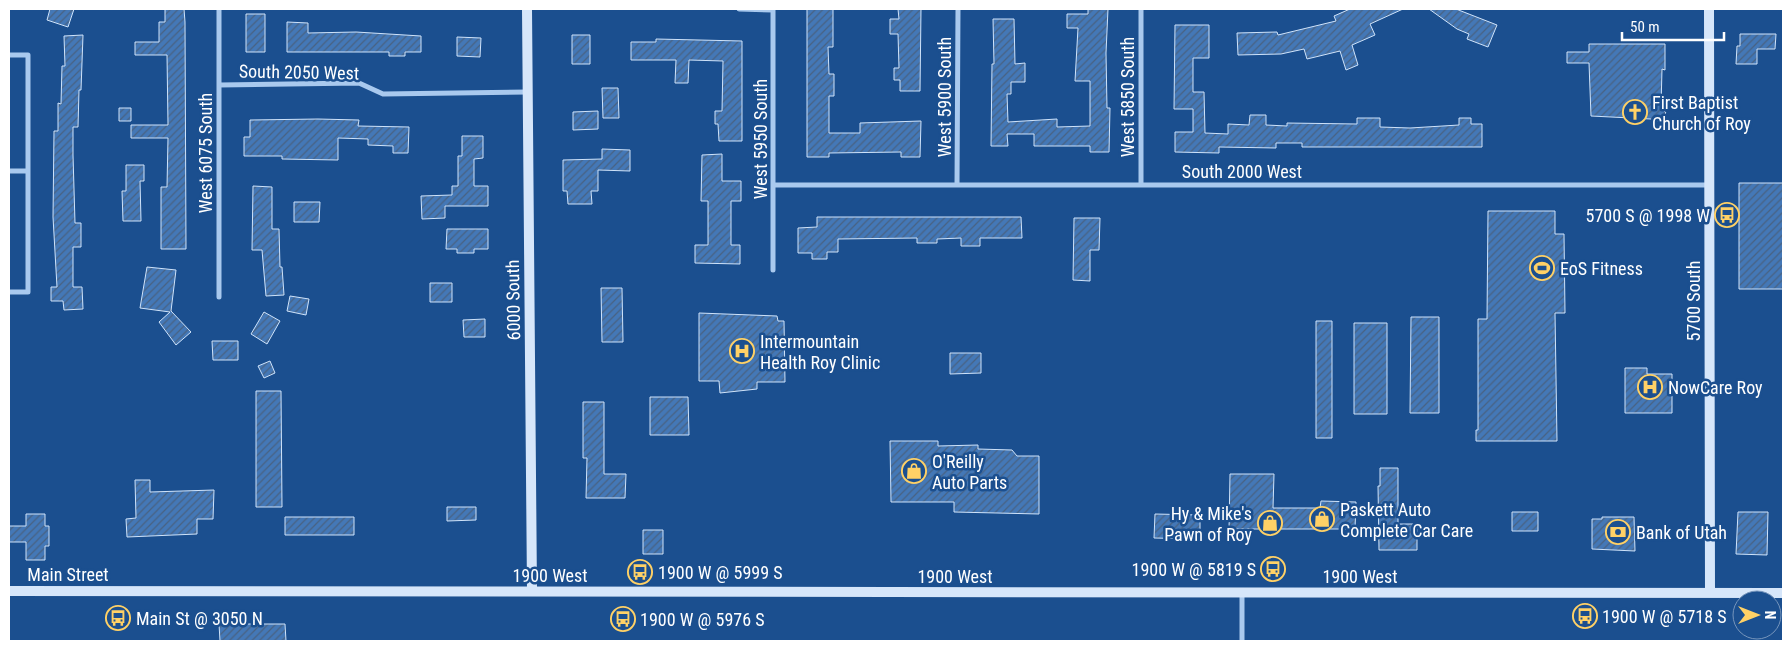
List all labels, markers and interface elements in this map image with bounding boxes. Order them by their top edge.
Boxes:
scale bar [1622,10,1724,42]
text: 50 m [1630,18,1660,36]
street label: West 5900 South [934,37,955,157]
street label: West 5850 South [1117,37,1138,157]
street label: South 2050 West [239,60,359,84]
street label: West 5950 South [750,79,771,199]
place label: First Baptist Church of Roy [1652,92,1751,134]
street label: West 6075 South [195,93,216,213]
church icon: First Baptist Church of Roy [1622,99,1648,125]
street label: South 2000 West [1182,161,1302,182]
bus stop icon: 5700 S @ 1998 W [1714,202,1740,228]
place label: 5700 S @ 1998 W [1586,205,1710,226]
sports icon: EoS Fitness [1529,255,1555,281]
place label: EoS Fitness [1560,258,1643,279]
street label: 6000 South [502,259,524,341]
street label: 5700 South [1683,261,1704,341]
place label: Intermountain Health Roy Clinic [760,331,880,373]
hospital icon: Intermountain Health Roy Clinic [729,338,755,364]
hospital icon: NowCare Roy [1637,374,1663,400]
place label: NowCare Roy [1668,377,1763,398]
place label: O'Reilly Auto Parts [932,451,1007,493]
shop icon: O'Reilly Auto Parts [901,458,927,484]
place label: Paskett Auto Complete Car Care [1340,499,1473,541]
place label: Hy & Mike's Pawn of Roy [1164,503,1252,545]
shop icon: Paskett Auto Complete Car Care [1309,506,1335,532]
shop icon: Hy & Mike's Pawn of Roy [1257,510,1283,536]
bank icon: Bank of Utah [1605,519,1631,545]
place label: Bank of Utah [1636,522,1727,543]
bus stop icon: 1900 W @ 5819 S [1260,556,1286,582]
bus stop icon: 1900 W @ 5999 S [627,559,653,585]
place label: 1900 W @ 5819 S [1132,559,1256,580]
place label: 1900 W @ 5999 S [658,562,783,583]
street label: Main Street [27,564,109,585]
street label: 1900 West [512,565,588,586]
street label: 1900 West [917,566,993,587]
street label: 1900 West [1322,566,1398,587]
north arrow [1732,590,1782,640]
bus stop icon: 1900 W @ 5718 S [1572,603,1598,629]
bus stop icon: Main St @ 3050 N [105,605,131,631]
bus stop icon: 1900 W @ 5976 S [610,606,636,632]
place label: 1900 W @ 5718 S [1602,606,1727,627]
place label: Main St @ 3050 N [136,608,263,629]
place label: 1900 W @ 5976 S [640,609,765,630]
text: N [1762,611,1778,619]

